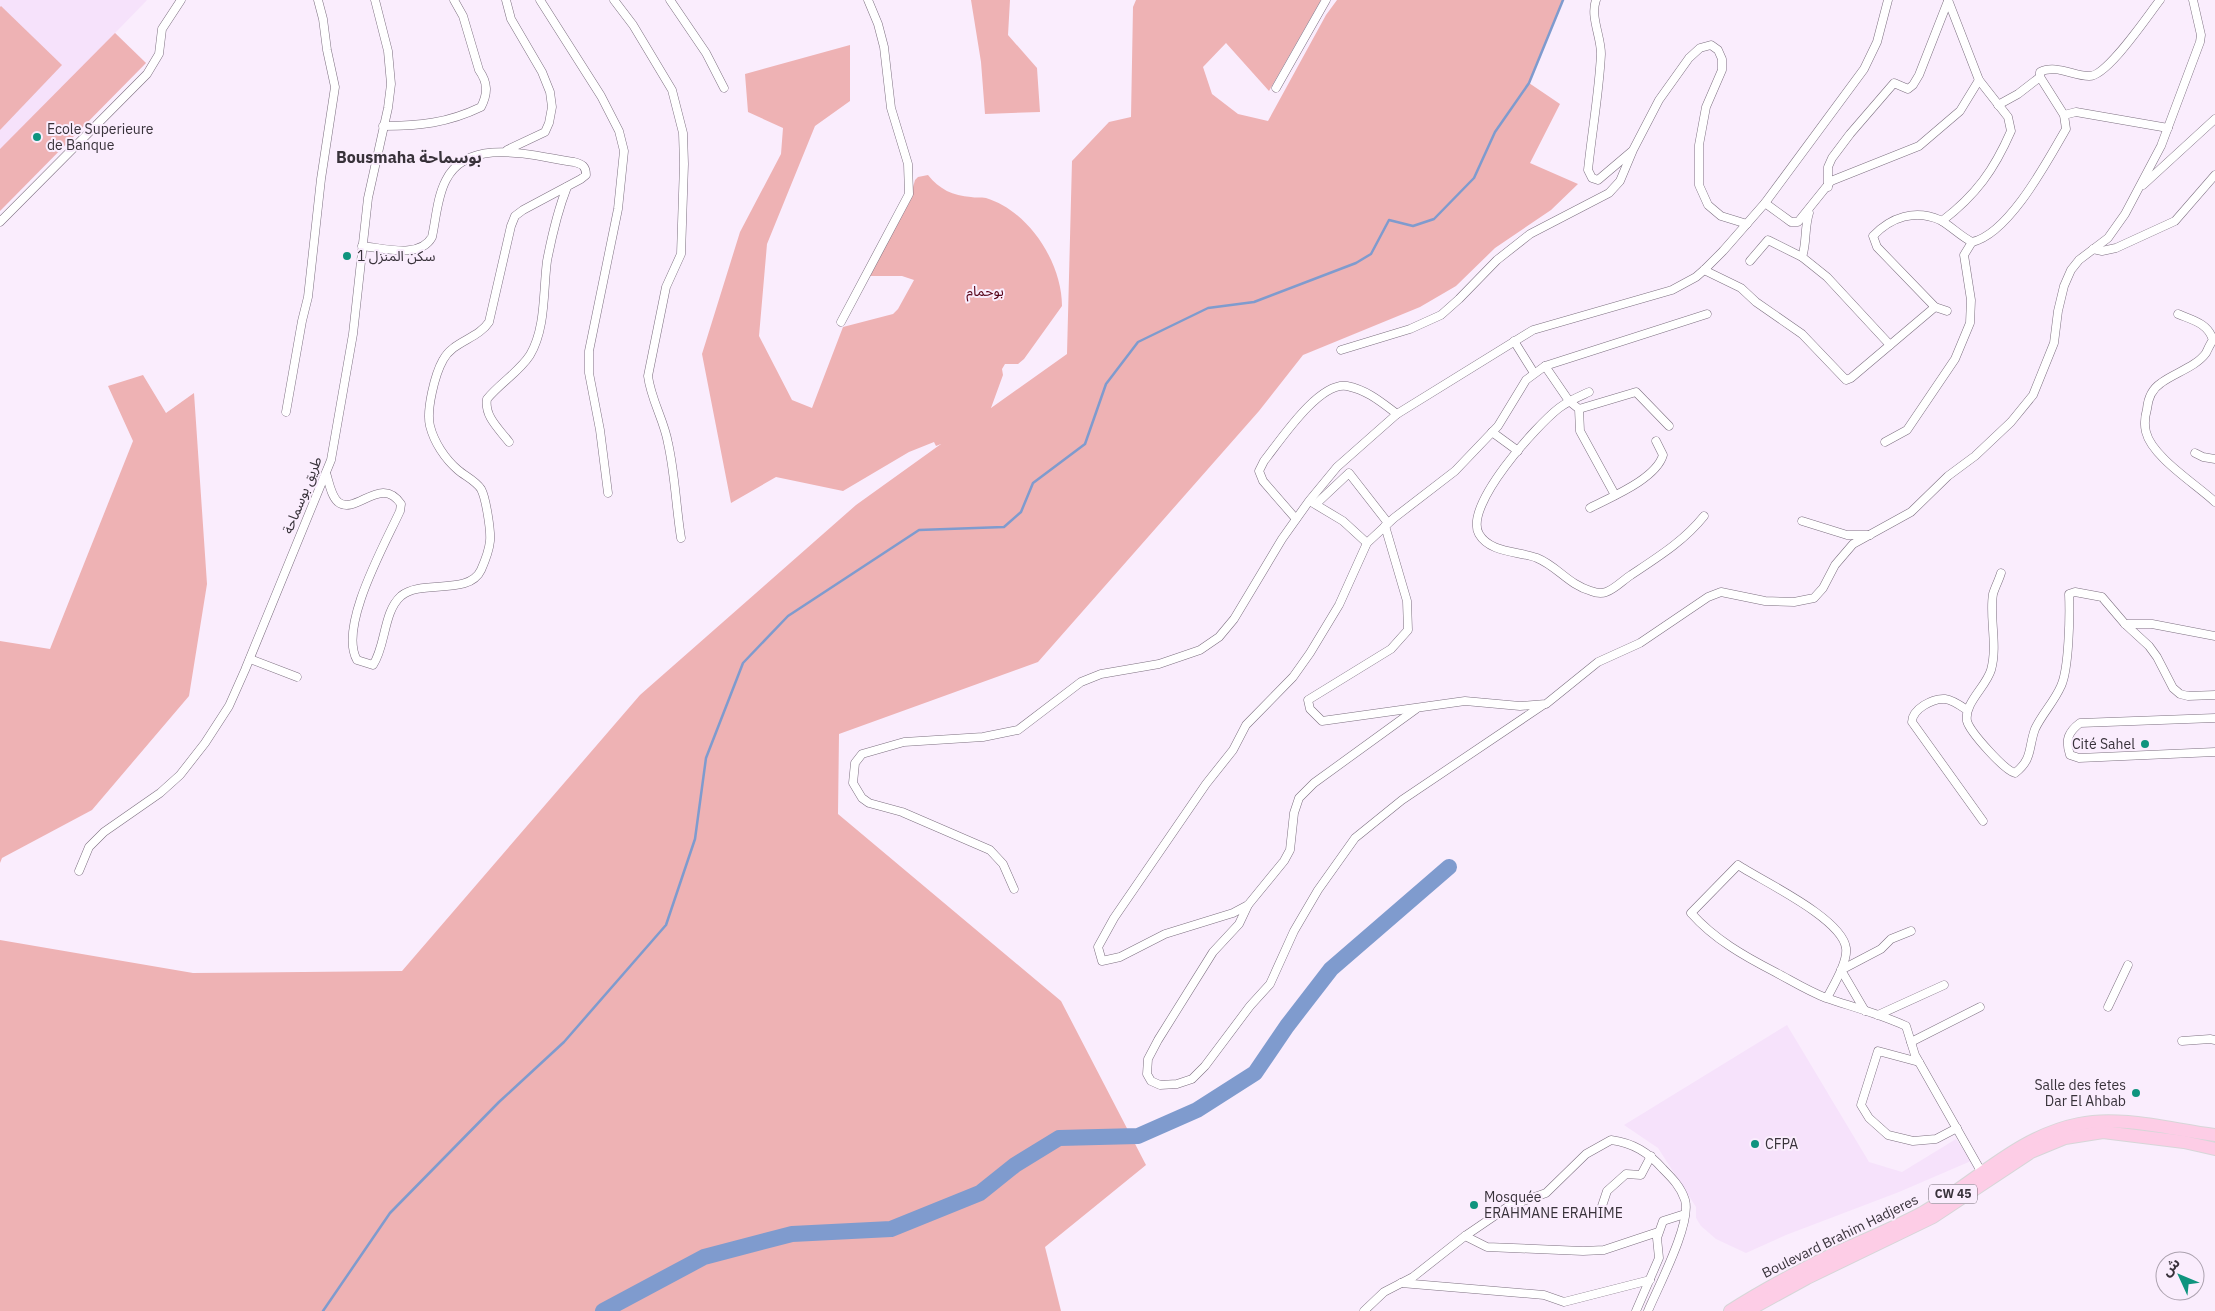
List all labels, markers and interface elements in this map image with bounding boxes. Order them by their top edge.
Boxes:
place label: Ecole Superieure de Banque [47,120,154,154]
marker: Ecole Superieure de Banque [31,131,43,143]
district label: Bousmaha بوسماحة [336,147,482,167]
place label: سكن المنزل 1 [357,247,435,265]
marker: سكن المنزل 1 [341,250,353,262]
park label: بوحمام [966,282,1004,302]
street label: طريق بوسماحة [278,454,327,537]
place label: Cité Sahel [2072,735,2135,753]
marker: Cité Sahel [2139,738,2151,750]
place label: Salle des fetes Dar El Ahbab [2034,1076,2126,1110]
marker: Salle des fetes Dar El Ahbab [2130,1087,2142,1099]
place label: CFPA [1765,1135,1798,1153]
marker: CFPA [1749,1138,1761,1150]
road number: CW 45 [1929,1184,1977,1204]
place label: Mosquée ERAHMANE ERAHIME [1484,1188,1623,1222]
street label: Boulevard Brahim Hadjeres [1759,1190,1921,1282]
marker: Mosquée ERAHMANE ERAHIME [1468,1199,1480,1211]
north arrow [2155,1251,2205,1301]
text: ش [2158,1254,2184,1280]

